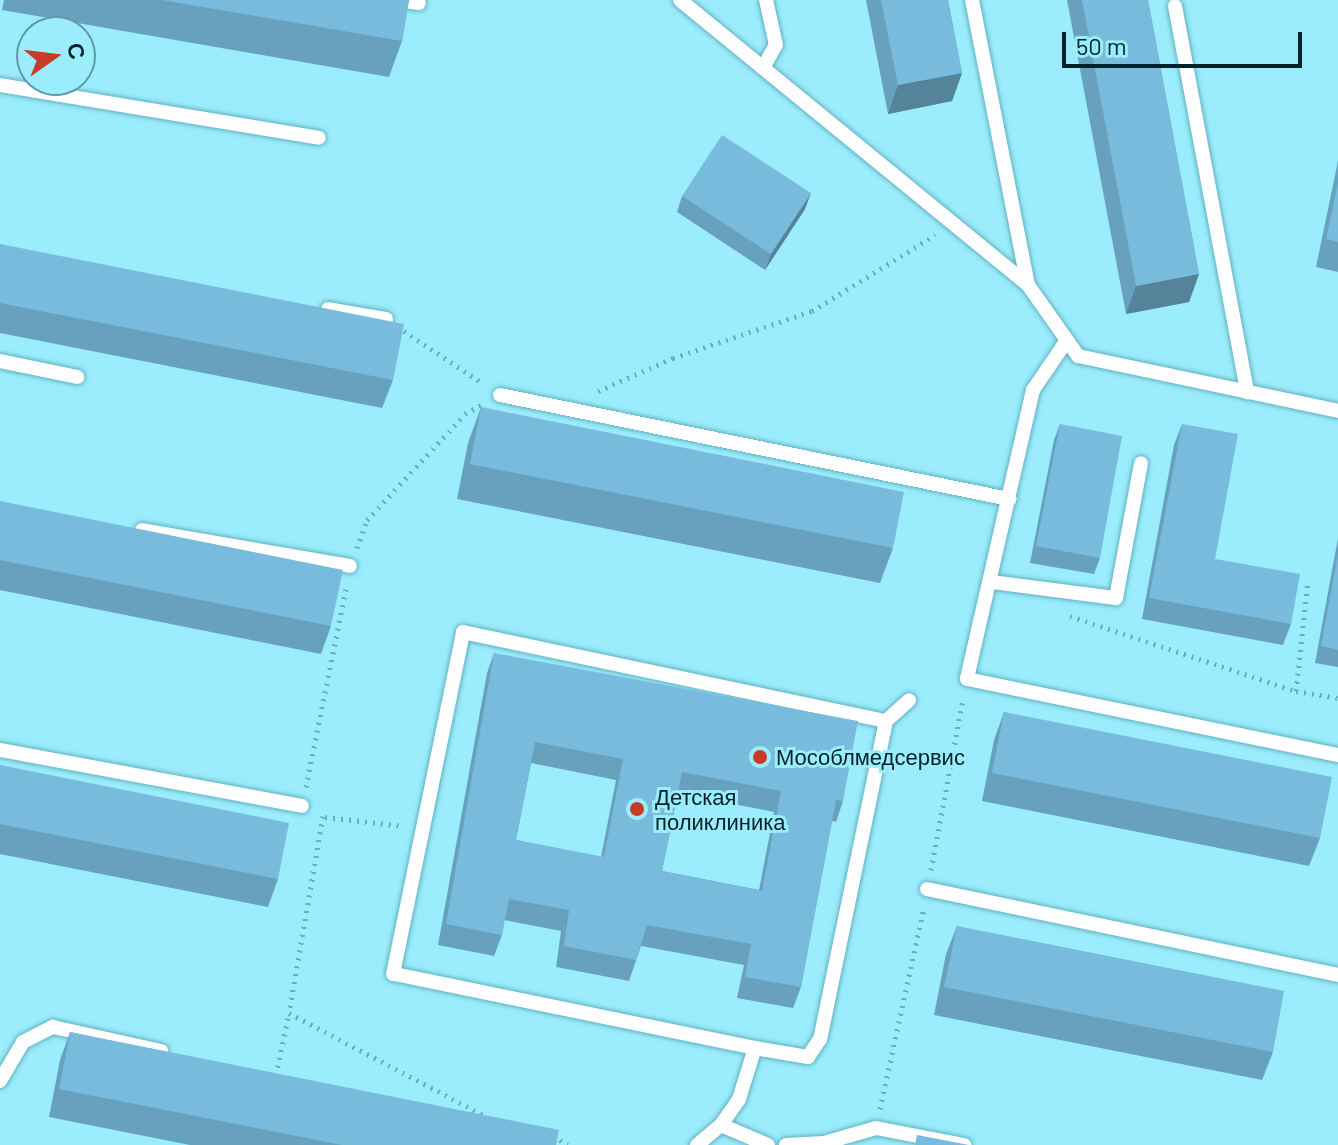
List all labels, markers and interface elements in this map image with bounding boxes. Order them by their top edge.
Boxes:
north arrow [16,16,96,96]
scale bar [1066,16,1306,66]
text: 50 m [1076,31,1127,60]
text: С [63,40,92,62]
place label: Мособлмедсервис [776,744,965,770]
marker: Мособлмедсервис [751,748,769,766]
place label: Детская поликлиника [655,783,786,834]
marker: Детская поликлиника [626,798,648,820]

